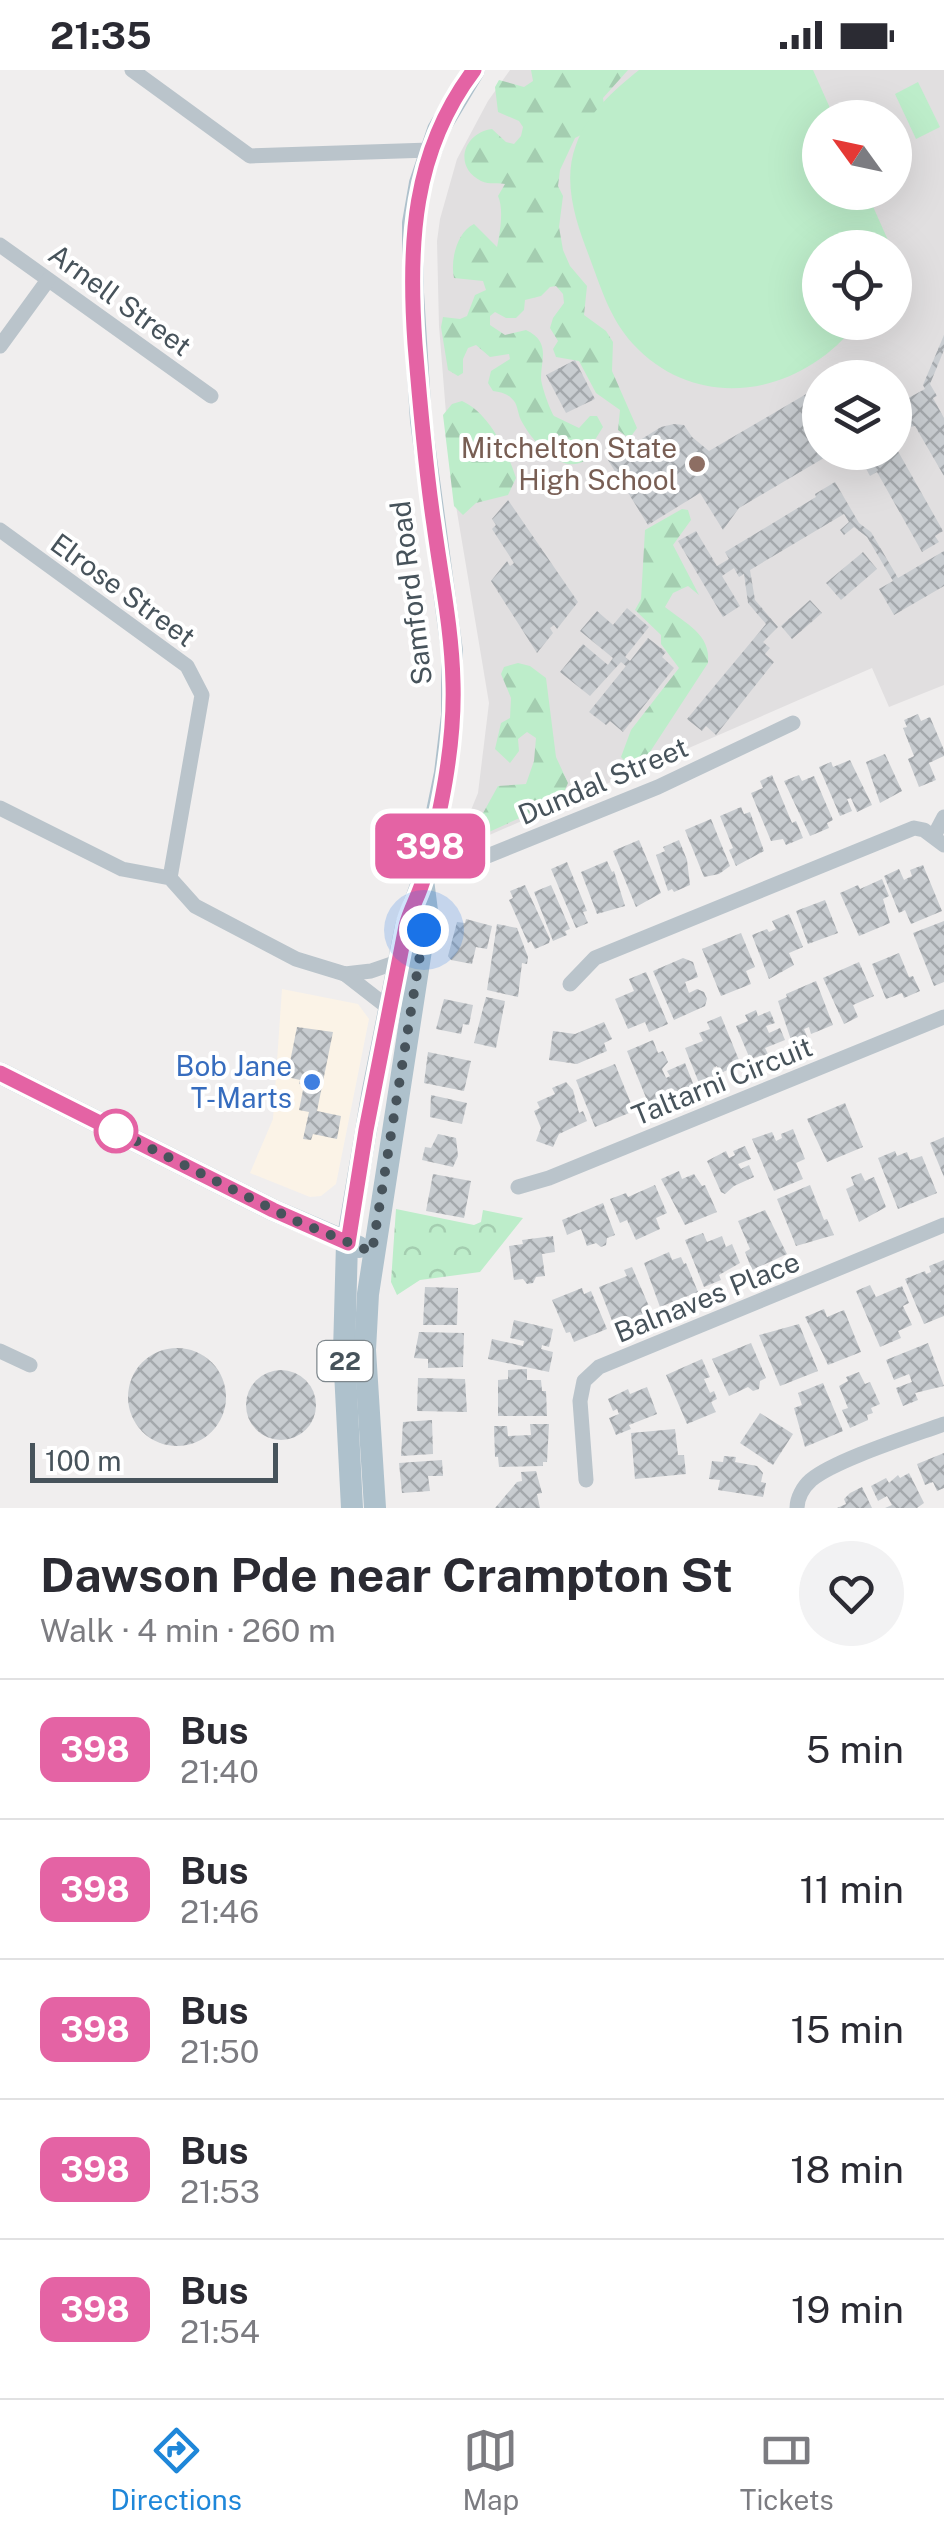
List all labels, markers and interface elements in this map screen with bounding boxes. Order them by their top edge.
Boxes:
text: 21:35 [50,13,152,58]
north arrow [802,100,912,210]
map controls [802,100,912,470]
button: locate [802,230,912,340]
street label: Arnell Street [43,237,198,362]
button: layers [802,360,912,470]
place label: Mitchelton State High School [461,431,677,496]
marker: Mitchelton State High School [686,453,708,475]
street label: Samford Road [383,499,438,687]
street label: Elrose Street [45,526,202,653]
street label: Dundal Street [513,730,693,831]
line badge: 398 [372,814,488,878]
text: 398 [395,826,465,867]
your location [399,905,449,955]
street label: Taltarni Circuit [627,1029,817,1132]
place label: Bob Jane T-Marts [176,1049,292,1114]
marker: Bob Jane T-Marts [301,1071,323,1093]
unlabelled marker [95,1110,137,1152]
street label: Balnaves Place [609,1244,804,1349]
road number: 22 [318,1341,372,1381]
scale bar [30,1438,278,1482]
text: 100 m [45,1444,122,1477]
button: heart [799,1541,904,1646]
text: Dawson Pde near Crampton St [40,1546,733,1603]
text: Walk · 4 min · 260 m [40,1612,336,1649]
text: Bus [180,1708,249,1753]
text: 5 min [806,1727,904,1772]
text: 398 [60,1729,130,1770]
text: 21:40 [180,1753,259,1790]
text: Bus [180,1848,249,1893]
text: 11 min [799,1867,904,1912]
text: 398 [60,1869,130,1910]
text: 21:46 [180,1893,259,1930]
text: Bus [180,1988,249,2033]
text: 15 min [791,2007,904,2052]
text: 398 [60,2009,130,2050]
text: 21:50 [180,2033,259,2070]
text: Bus [180,2128,249,2173]
text: 18 min [790,2147,904,2192]
text: 398 [60,2149,130,2190]
text: 21:53 [180,2173,260,2210]
text: Bus [180,2268,249,2313]
text: 19 min [791,2287,904,2332]
text: 398 [60,2289,130,2330]
text: 21:54 [180,2313,260,2350]
tab: Directions [110,2423,242,2516]
tab: Map [462,2423,519,2516]
tab: Tickets [740,2423,834,2516]

